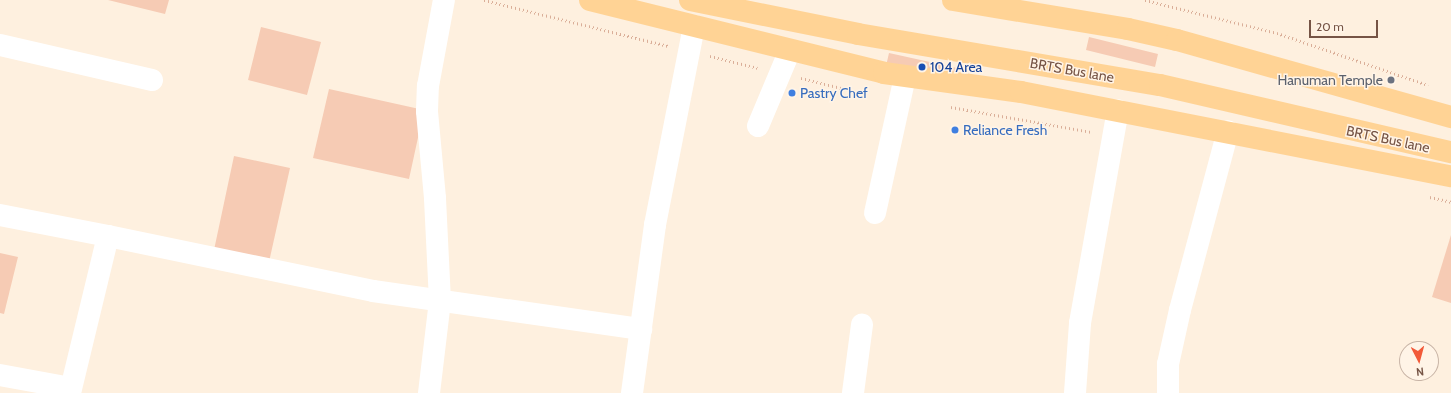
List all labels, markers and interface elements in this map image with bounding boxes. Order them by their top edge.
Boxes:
scale bar [1311,12,1380,38]
text: 20 m [1316,19,1344,34]
street label: BRTS Bus lane [1029,54,1115,86]
place label: 104 Area [930,59,982,75]
marker: 104 Area [917,62,927,72]
place label: Hanuman Temple [1277,72,1383,88]
marker: Hanuman Temple [1386,75,1396,85]
place label: Pastry Chef [800,85,868,101]
marker: Pastry Chef [787,88,797,98]
place label: Reliance Fresh [963,122,1047,138]
street label: BRTS Bus lane [1345,122,1431,156]
marker: Reliance Fresh [950,125,960,135]
north arrow [1399,341,1439,381]
text: N [1416,365,1425,379]

